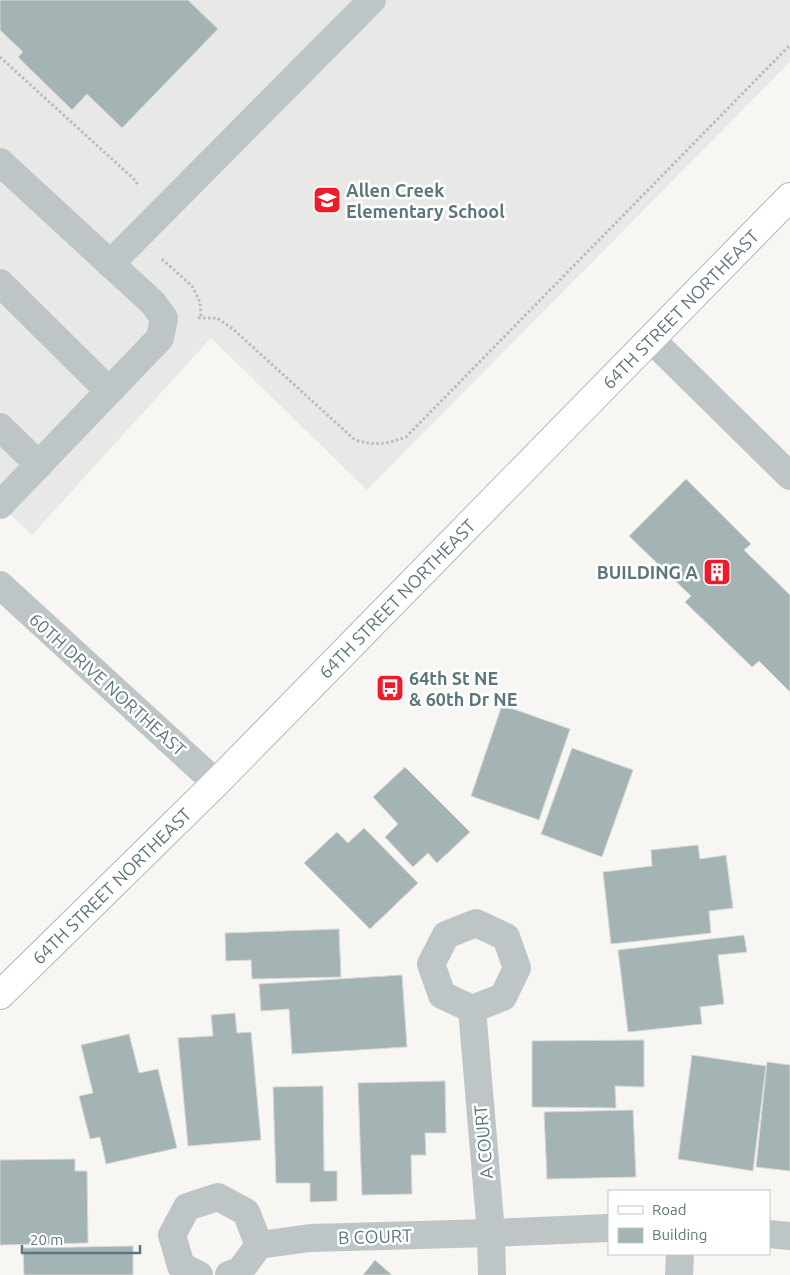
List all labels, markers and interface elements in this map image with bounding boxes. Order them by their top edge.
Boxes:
place label: Allen Creek Elementary School [346,180,505,221]
school or university icon: Allen Creek Elementary School [312,185,342,215]
street label: 64TH STREET NORTHEAST [598,226,762,393]
street label: 64TH STREET NORTHEAST [315,515,479,682]
building icon: BUILDING A [702,557,732,587]
place label: BUILDING A [597,562,698,582]
street label: 60TH DRIVE NORTHEAST [26,608,190,760]
place label: 64th St NE & 60th Dr NE [409,668,518,709]
bus stop icon: 64th St NE & 60th Dr NE [375,673,405,703]
street label: 64TH STREET NORTHEAST [28,803,195,968]
street label: A COURT [470,1104,496,1180]
legend [608,1190,770,1255]
text: Road [652,1201,687,1218]
scale bar [22,1222,140,1254]
street label: B COURT [338,1225,412,1247]
text: Building [652,1226,707,1243]
text: 20 m [30,1231,63,1248]

